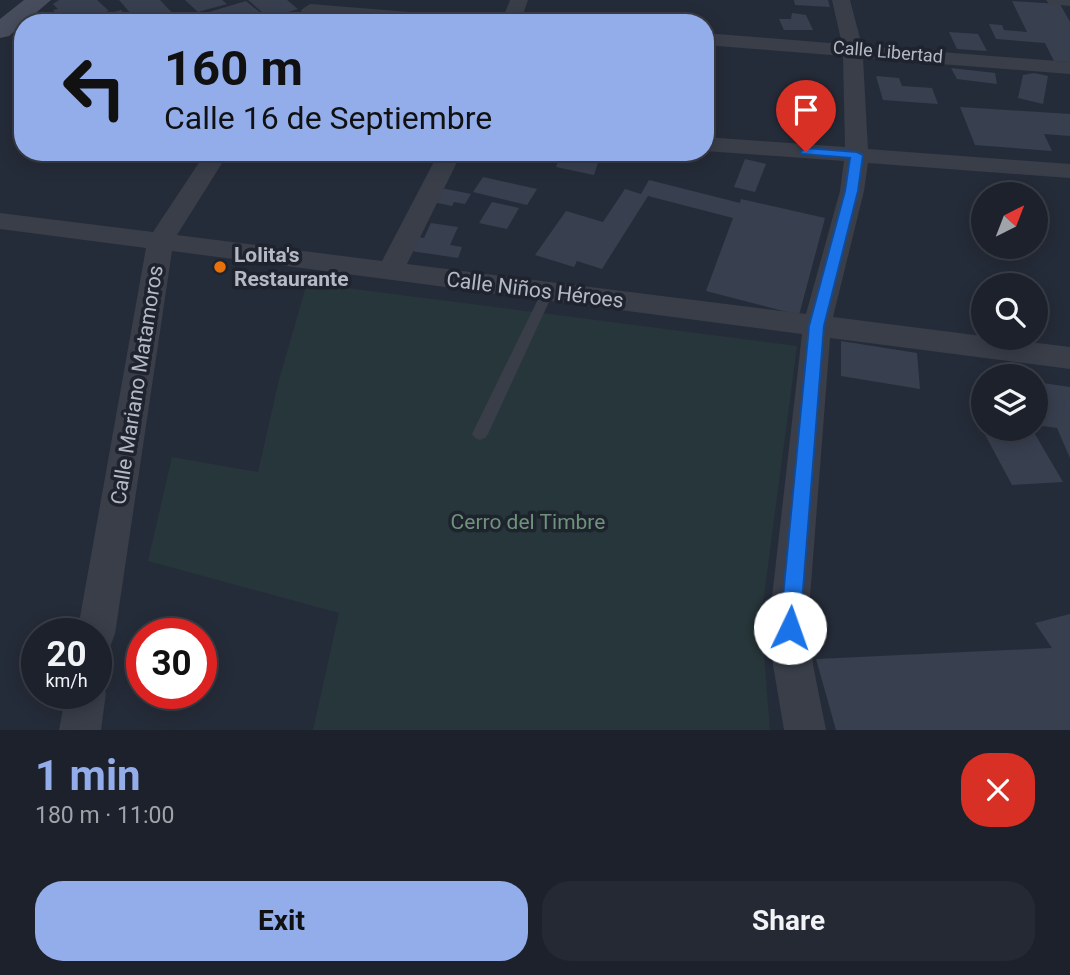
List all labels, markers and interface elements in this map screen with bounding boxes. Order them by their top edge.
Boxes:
street label: Calle Libertad [832,36,944,67]
text: 160 m [164,40,303,97]
icon: left [49,42,140,133]
pin [776,80,836,152]
icon: arrive [787,91,825,129]
text: Calle 16 de Septiembre [164,99,492,137]
north arrow [971,182,1048,259]
map controls [971,182,1048,441]
place label: Lolita's Restaurante [234,243,349,291]
marker: Lolita's Restaurante [212,259,228,275]
street label: Calle Mariano Matamoros [106,264,168,506]
street label: Calle Niños Héroes [445,267,625,313]
button: search [971,273,1048,350]
button: layers [971,364,1048,441]
park label: Cerro del Timbre [451,510,605,534]
position arrow [753,591,827,665]
speed limit sign: 30 [126,618,217,709]
text: 20 [46,634,87,675]
text: km/h [45,670,88,691]
text: 1 min [35,751,141,800]
button: close [961,753,1035,827]
text: 180 m · 11:00 [35,802,174,829]
button: Exit [35,881,528,961]
button: Share [542,881,1035,961]

